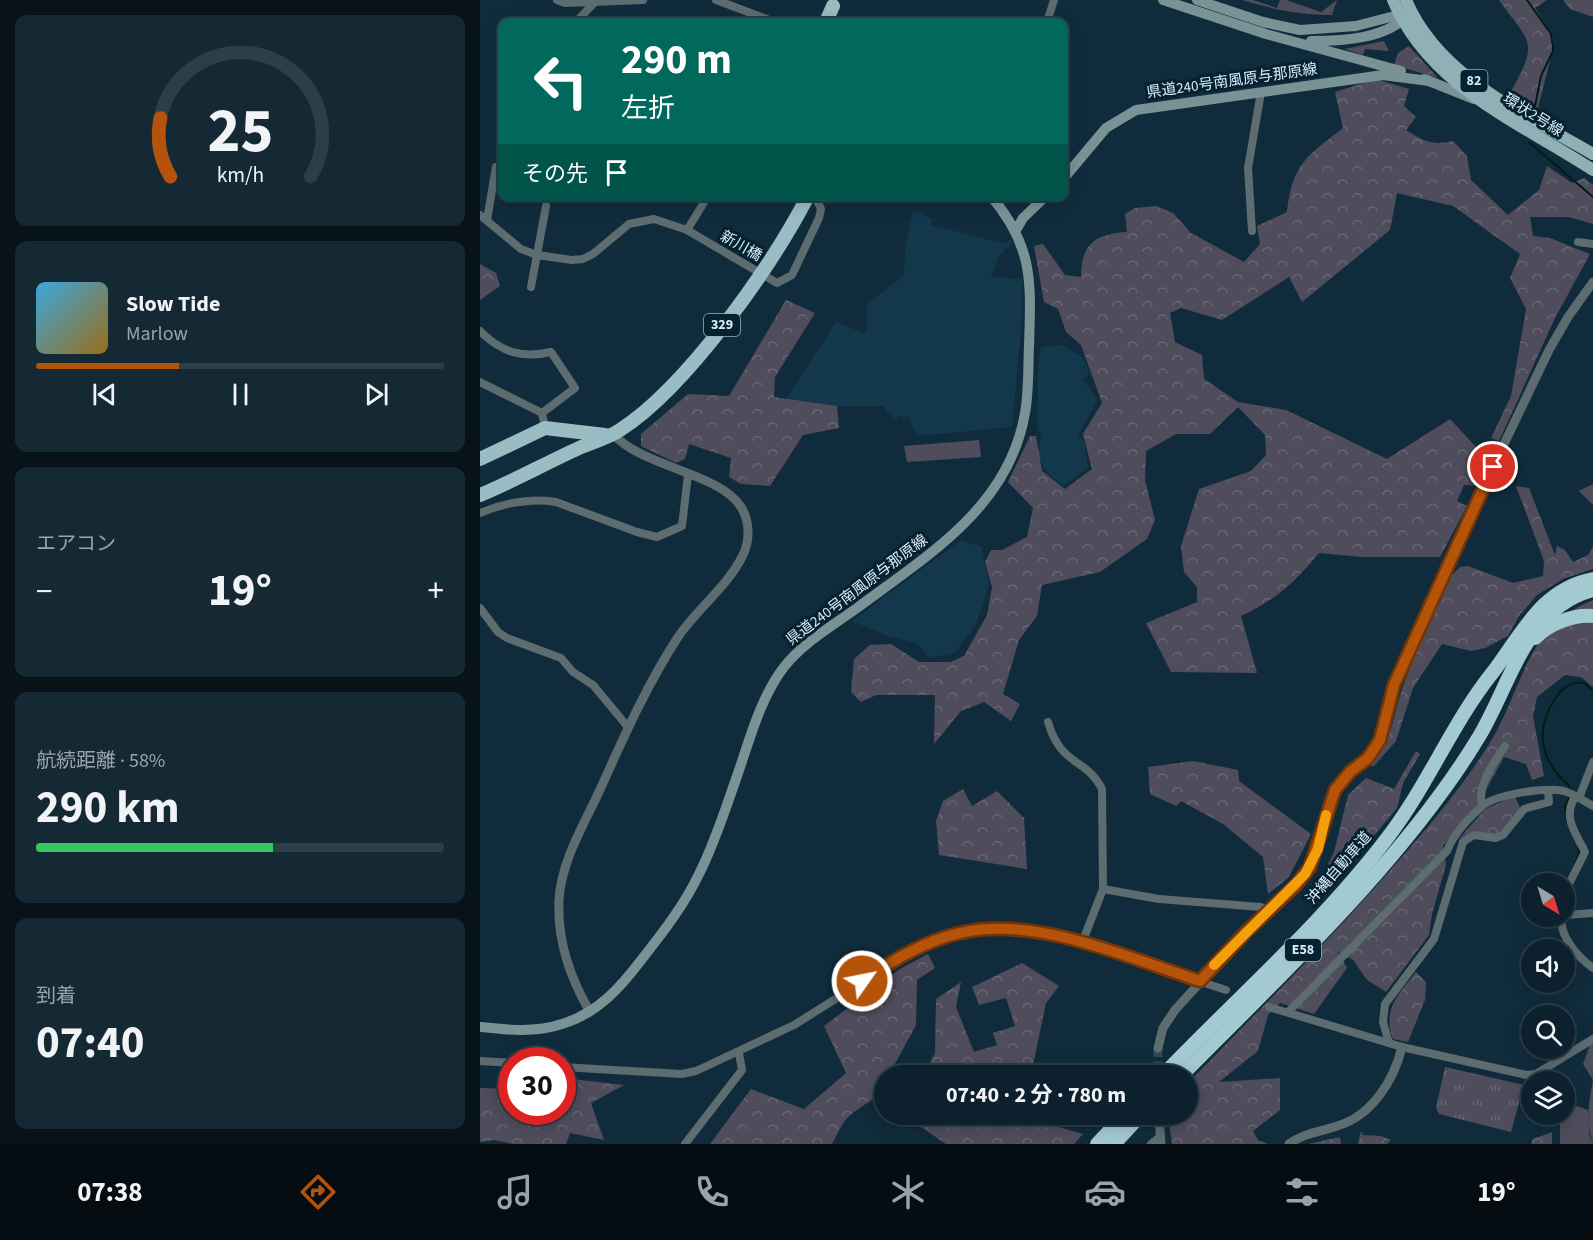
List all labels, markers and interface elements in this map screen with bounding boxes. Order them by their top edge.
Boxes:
text: 290 m [621,30,732,90]
icon: left [522,42,600,120]
street label: 県道240号南風原与那原線 [1145,59,1319,103]
road number: 82 [1460,70,1488,92]
text: 25 [207,88,273,177]
street label: 環状2号線 [1499,88,1567,142]
text: 左折 [621,89,675,128]
icon: arrive [600,156,633,189]
text: その先 [522,158,588,190]
text: km/h [216,161,264,192]
street label: 新川橋 [716,226,766,266]
text: Slow Tide [126,288,220,320]
road number: 329 [704,314,740,336]
text: Marlow [126,320,188,348]
icon: previous [88,378,121,411]
icon: pause [224,378,257,411]
icon: next [360,378,393,411]
pin [1467,441,1518,492]
icon: arrive [1476,450,1509,483]
text: エアコン [36,530,116,558]
street label: 県道240号南風原与那原線 [782,530,932,650]
text: 19° [208,559,272,623]
text: − [36,568,52,615]
text: + [428,568,444,615]
text: 航続距離 · 58% [36,747,165,775]
text: 290 km [36,776,180,840]
street label: 沖縄自動車道 [1302,827,1376,909]
north arrow [1521,873,1575,927]
map controls [1521,873,1575,1125]
road number: E58 [1285,939,1321,961]
button: sound [1521,939,1575,993]
position arrow [830,949,894,1013]
text: 到着 [36,982,76,1010]
button: search [1521,1005,1575,1059]
text: 07:40 [36,1011,145,1075]
speed limit sign: 30 [498,1047,576,1125]
button: layers [1521,1071,1575,1125]
text: 07:40 · 2 分 · 780 m [946,1079,1126,1111]
icon: directions [297,1171,339,1213]
icon: music [494,1171,536,1213]
icon: phone [691,1171,733,1213]
icon: climate [887,1171,929,1213]
icon: car [1084,1171,1126,1213]
icon: filters [1281,1171,1323,1213]
text: 07:38 [77,1173,142,1212]
text: 19° [1477,1173,1516,1212]

